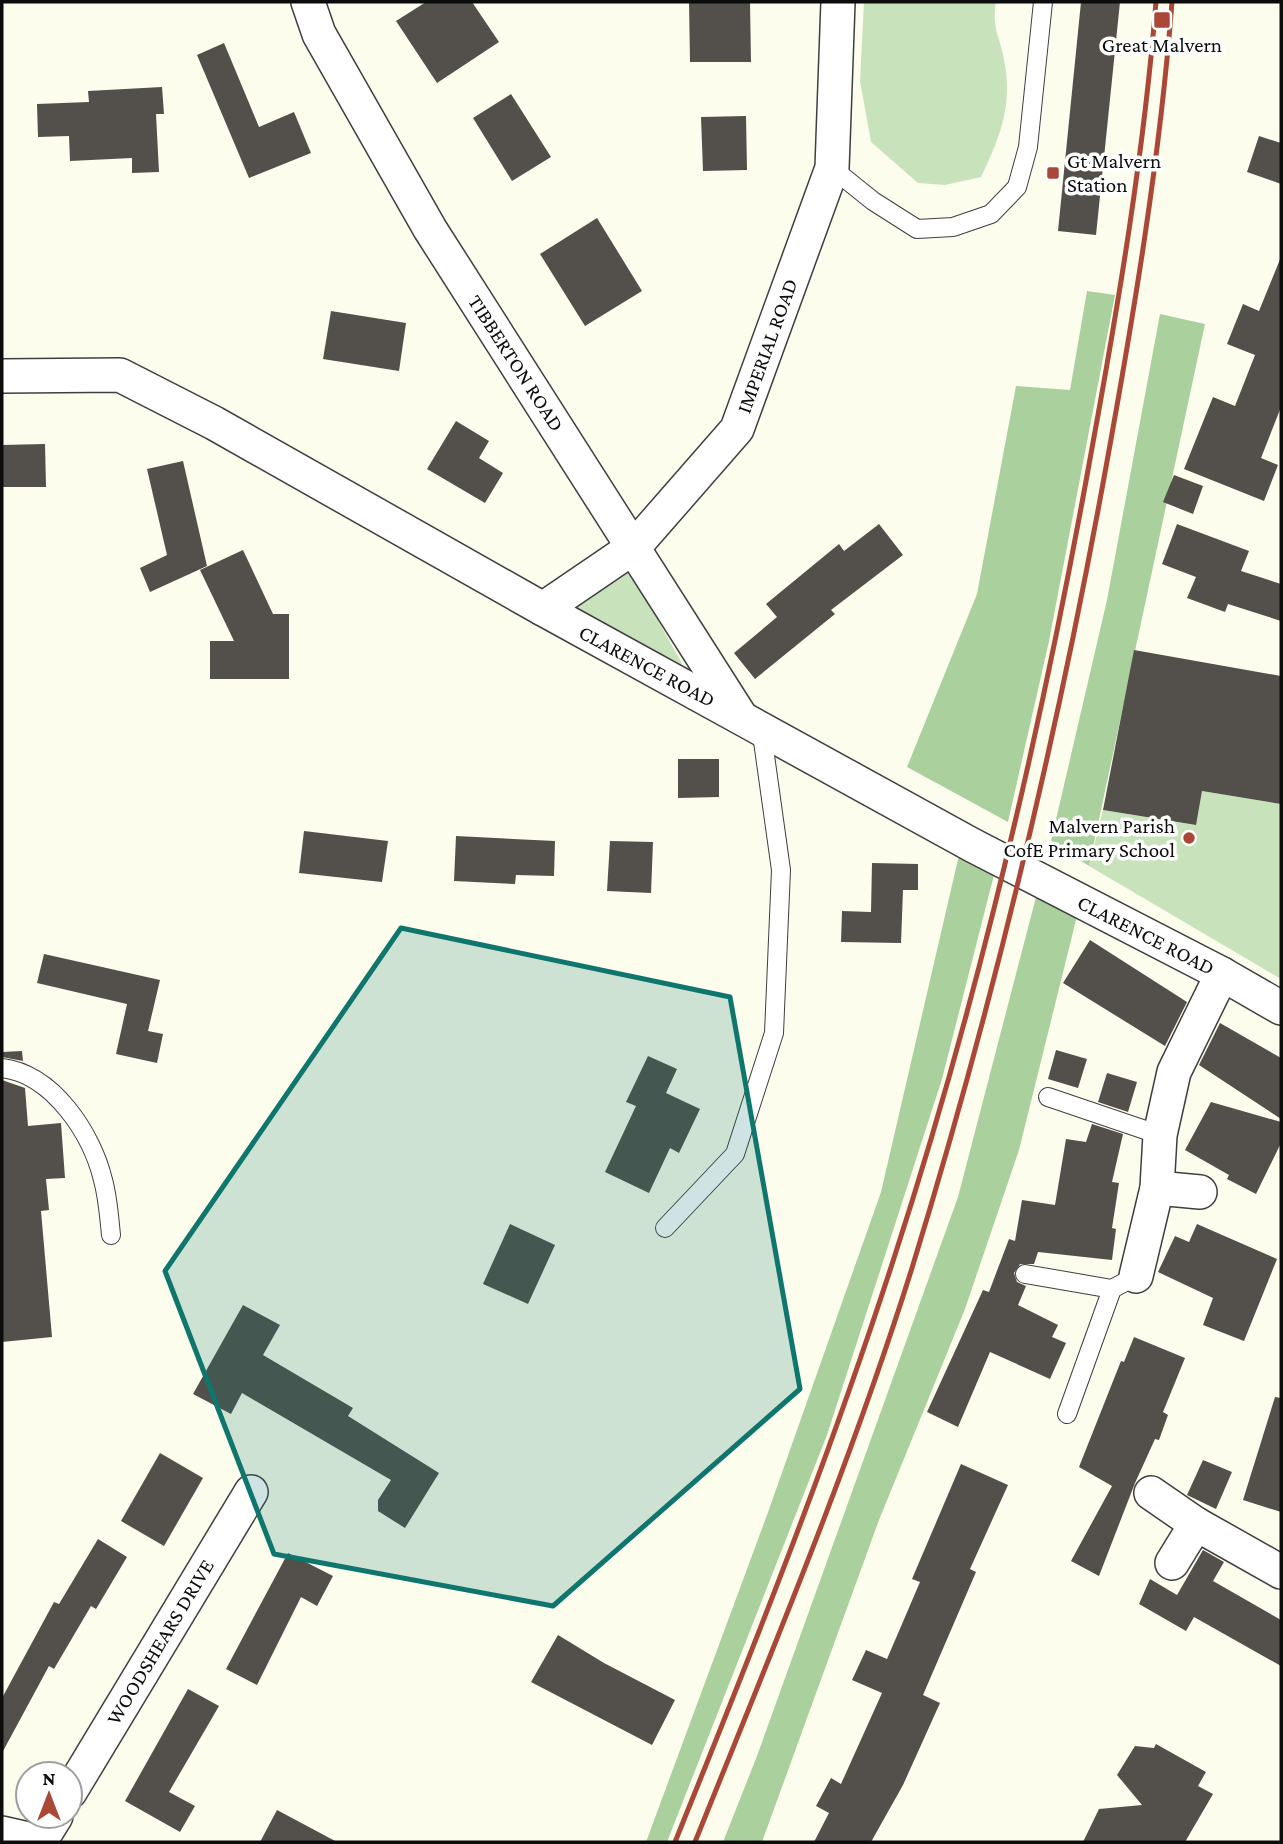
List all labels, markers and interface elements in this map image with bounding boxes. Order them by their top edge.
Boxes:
marker: Great Malvern [1152,10,1172,30]
place label: Great Malvern [1102,33,1222,57]
place label: Gt Malvern Station [1067,149,1161,197]
marker: Gt Malvern Station [1045,165,1061,181]
street label: IMPERIAL ROAD [732,275,802,417]
street label: TIBBERTON ROAD [463,290,569,436]
street label: CLARENCE ROAD [575,620,719,712]
place label: Malvern Parish CofE Primary School [1003,814,1175,862]
marker: Malvern Parish CofE Primary School [1181,830,1197,846]
street label: CLARENCE ROAD [1073,890,1219,980]
street label: WOODSHEARS DRIVE [101,1555,219,1729]
north arrow [14,1760,84,1830]
text: N [43,1768,56,1789]

